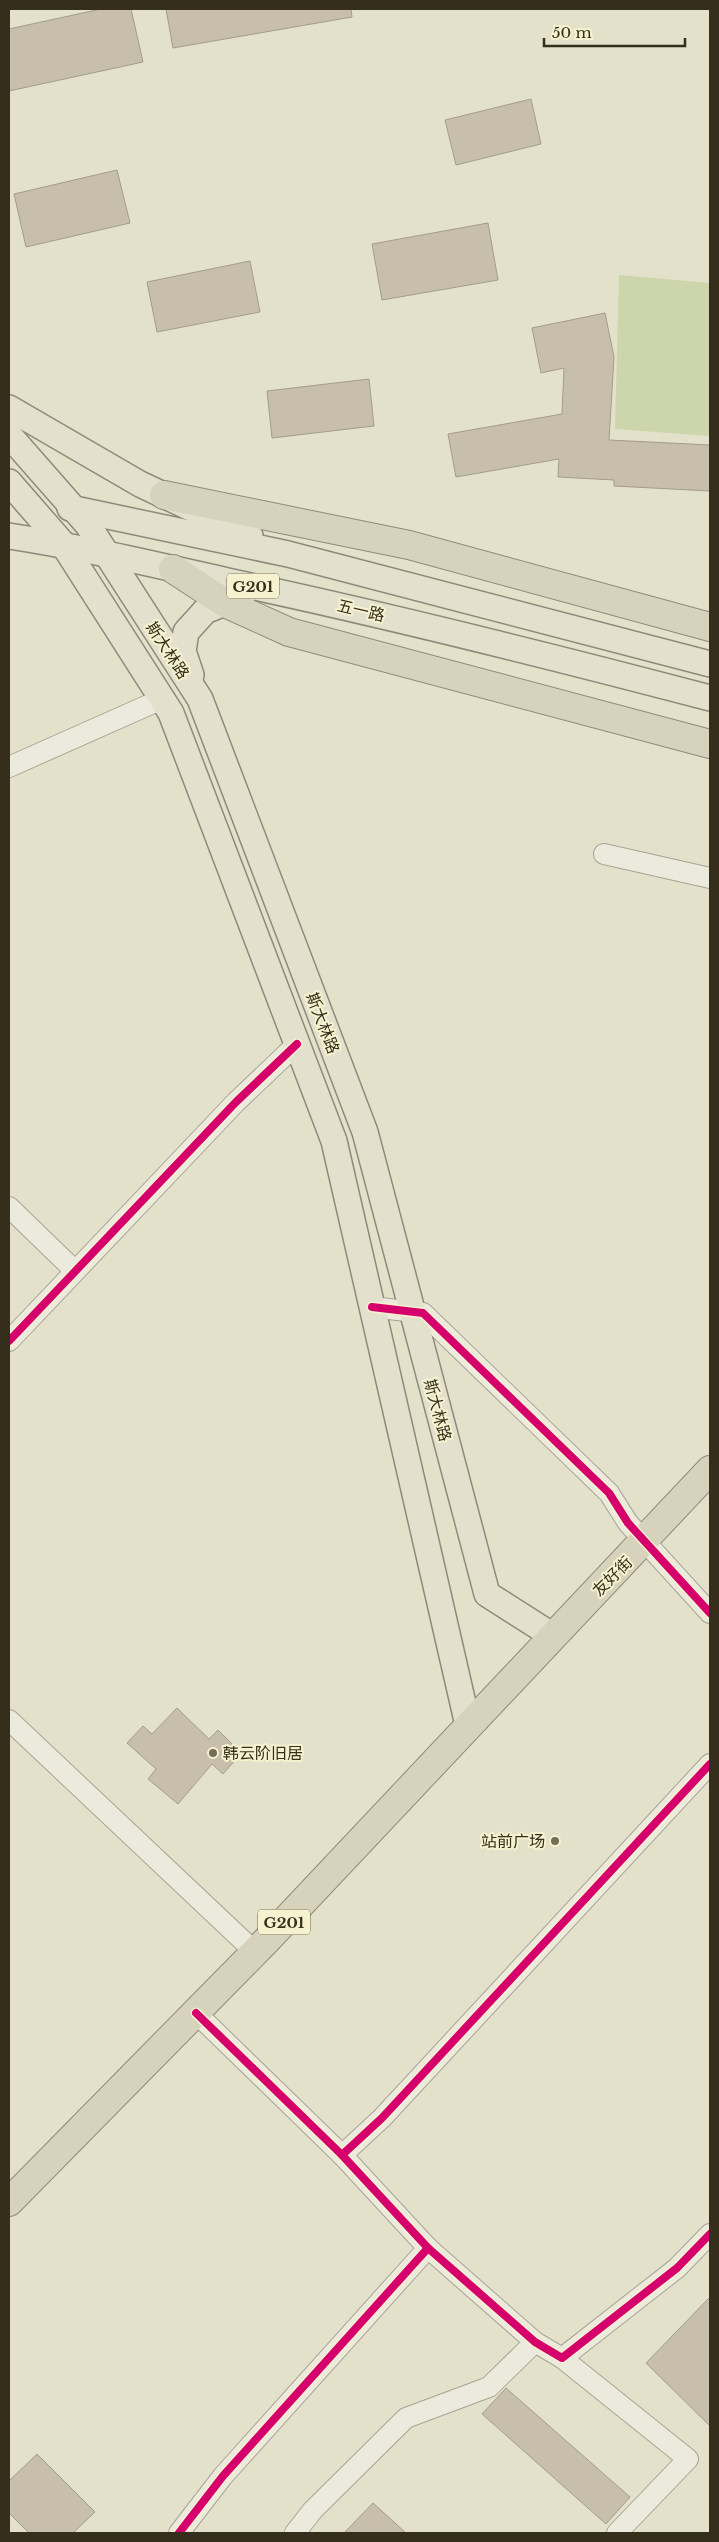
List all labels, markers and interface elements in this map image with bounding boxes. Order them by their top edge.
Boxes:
scale bar [544,15,685,47]
text: 50 m [552,23,592,42]
road number: G201 [227,574,279,598]
street label: 五一路 [335,595,387,625]
street label: 斯大林路 [142,618,194,682]
street label: 斯大林路 [302,990,344,1056]
street label: 斯大林路 [420,1376,456,1444]
street label: 友好街 [588,1552,636,1600]
place label: 韩云阶旧居 [223,1743,303,1763]
marker: 韩云阶旧居 [207,1747,219,1759]
place label: 站前广场 [481,1831,545,1851]
marker: 站前广场 [549,1835,561,1847]
road number: G201 [258,1910,310,1934]

